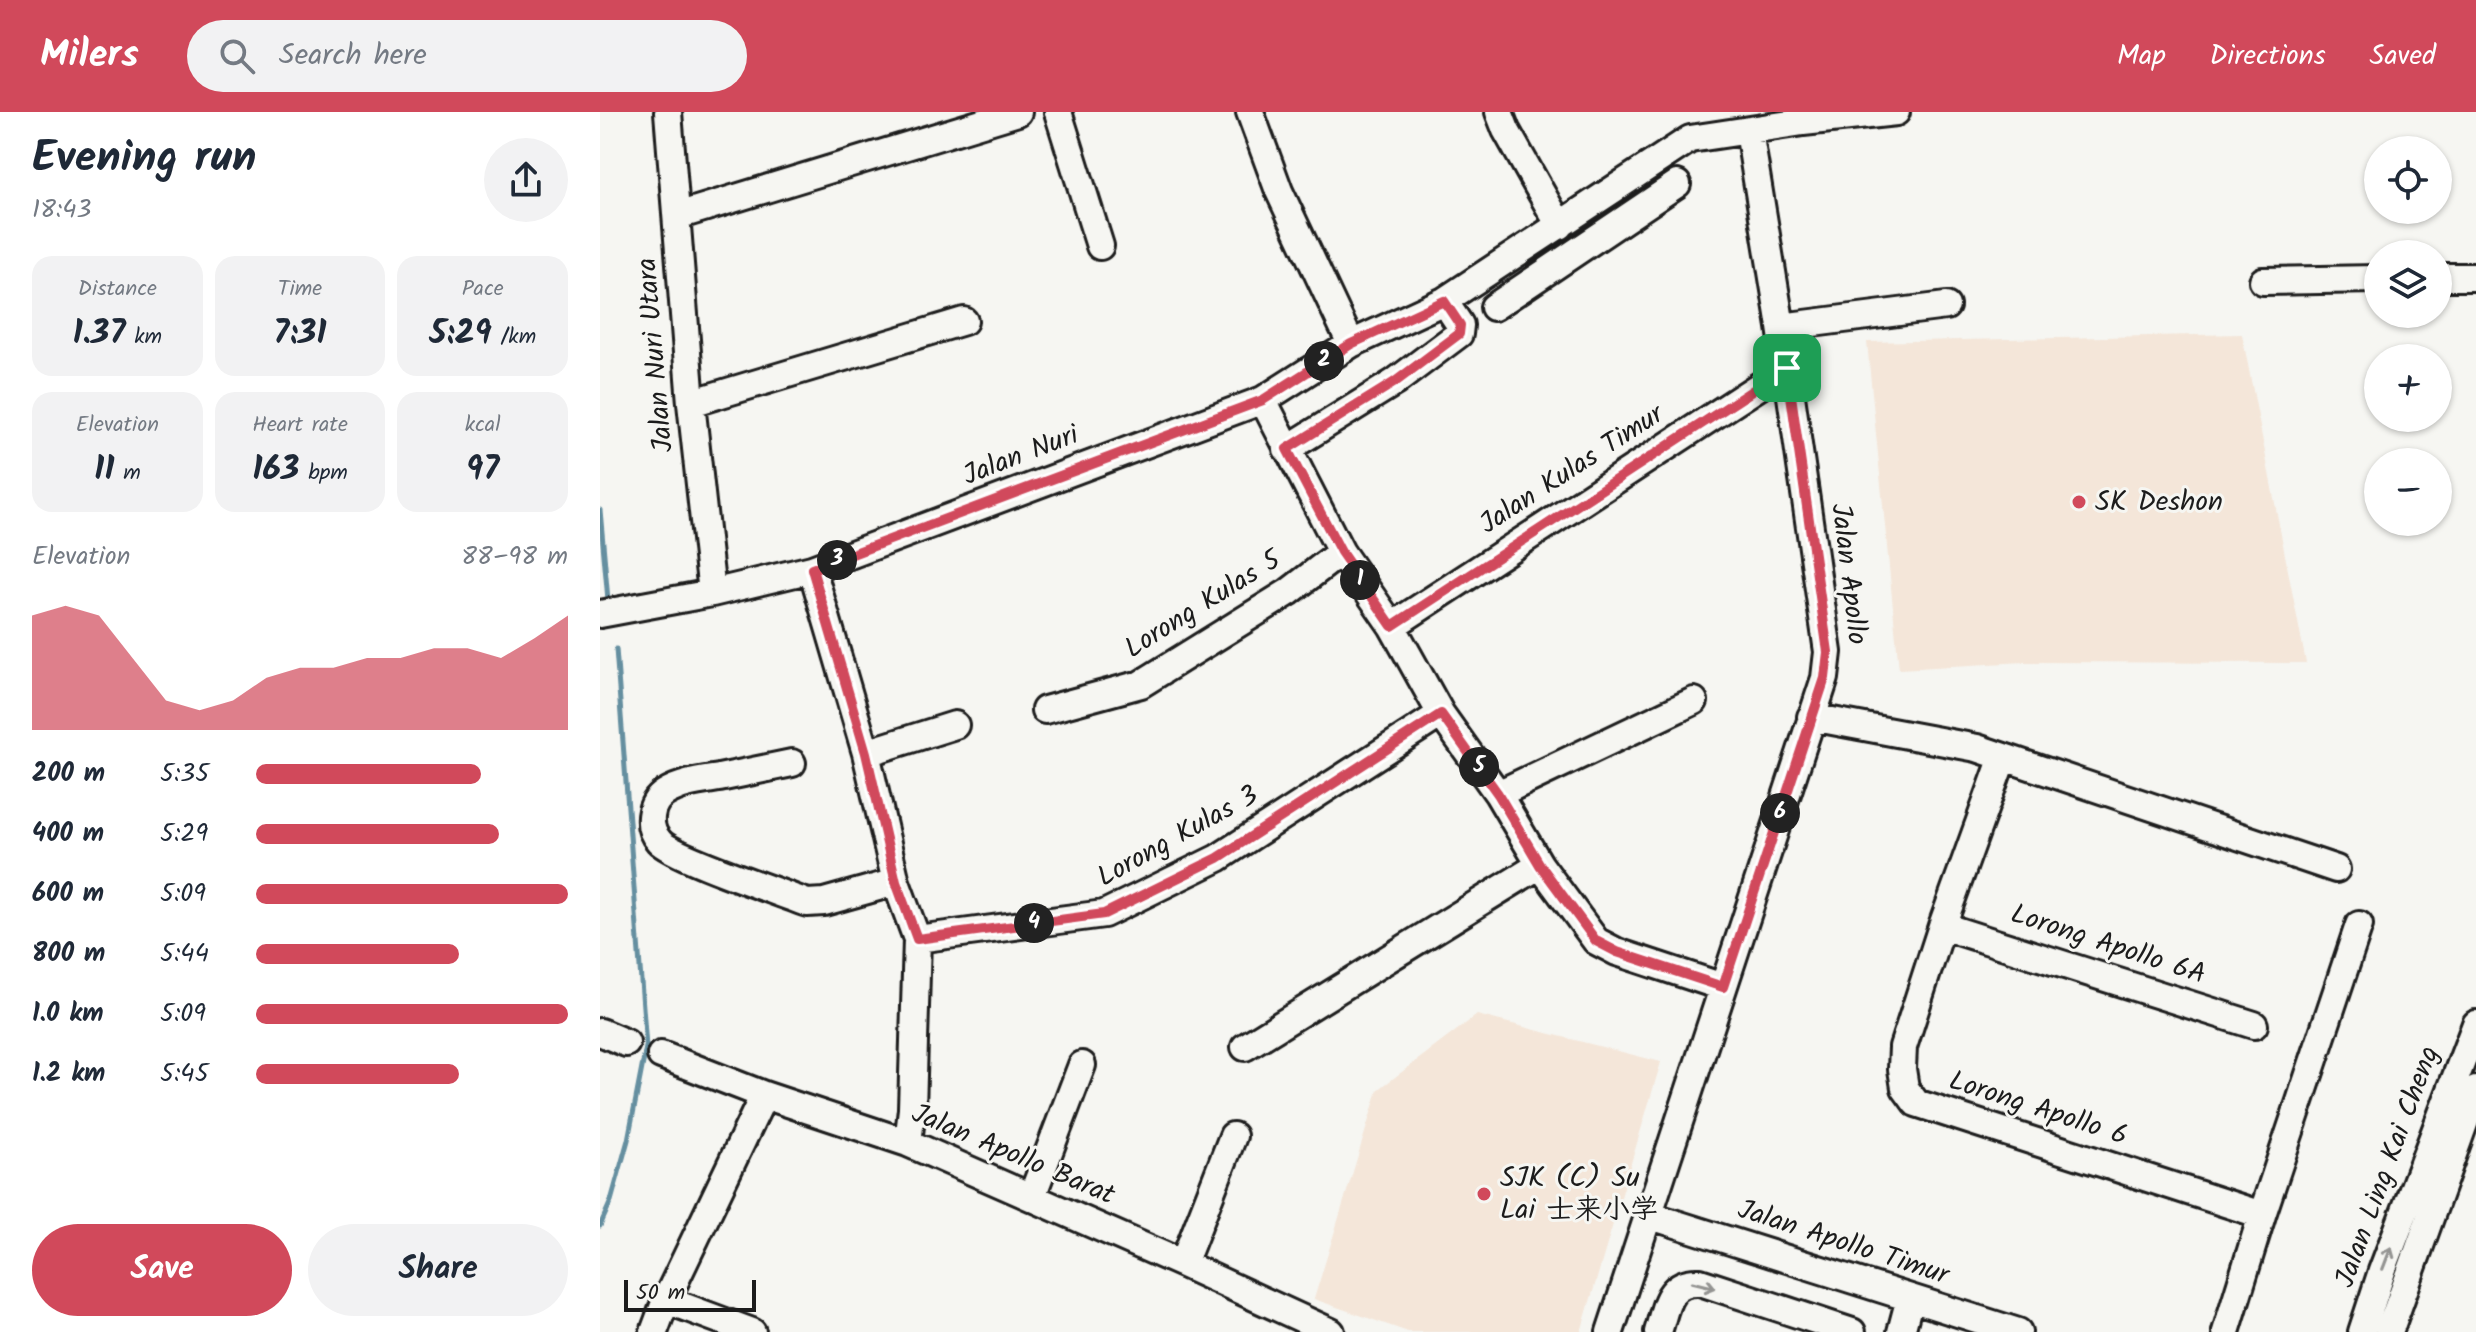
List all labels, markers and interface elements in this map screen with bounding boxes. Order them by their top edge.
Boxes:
search box [187,20,747,92]
text: Milers [40,26,139,86]
text: Search here [279,32,427,80]
icon: search [215,34,259,78]
text: Map [2117,34,2166,79]
text: Directions [2210,34,2326,79]
text: Saved [2370,34,2436,79]
text: Evening run [32,124,256,194]
map controls [2364,136,2452,536]
button: locate [2364,136,2452,224]
button: share [484,138,568,222]
text: 18:43 [32,189,91,231]
button: layers [2364,240,2452,328]
street label: Jalan Nuri Utara [625,256,687,454]
text: Distance [78,272,157,307]
text: Time [278,272,322,307]
text: Pace [462,272,504,307]
text: 1.37 [73,307,125,361]
text: 7:31 [273,307,327,361]
text: 5:29 [429,307,492,361]
text: km [125,320,162,355]
text: /km [492,320,536,355]
pin [1753,334,1821,402]
pin: 2 [1304,341,1344,381]
text: 2 [1318,343,1330,378]
button: + [2364,344,2452,432]
icon: arrive [1765,346,1809,390]
street label: Jalan Kulas Timur [1471,392,1675,547]
text: Elevation [76,408,159,443]
text: Heart rate [252,408,348,443]
text: kcal [465,408,501,443]
street label: Jalan Nuri [957,413,1087,499]
text: 11 [94,443,114,497]
text: 163 [252,443,299,497]
text: 97 [466,443,499,497]
button: − [2364,448,2452,536]
text: m [114,456,141,491]
text: bpm [299,456,348,491]
place label: SK Deshon [2095,480,2223,525]
marker: SK Deshon [2070,493,2088,511]
street label: Jalan Apollo [1817,501,1879,647]
text: Elevation [32,536,130,578]
text: 88–98 m [461,536,568,578]
street label: Lorong Kulas 5 [1116,538,1292,671]
pin: 3 [817,540,857,580]
text: 3 [831,542,843,577]
pin: 1 [1340,560,1380,600]
text: 1 [1357,562,1363,597]
pin: 5 [1459,747,1499,787]
text: 5 [1473,749,1485,784]
text: 200 m [32,753,105,795]
text: 5:35 [160,753,209,795]
street label: Lorong Kulas 3 [1089,774,1267,900]
pin: 6 [1760,793,1800,833]
text: 6 [1774,795,1786,830]
text: 400 m [32,813,104,855]
text: 5:29 [160,813,208,855]
text: 600 m [32,873,104,915]
text: 5:09 [160,873,206,915]
street label: Lorong Apollo 6A [2005,892,2211,998]
pin: 4 [1014,903,1054,943]
text: 4 [1028,905,1040,940]
text: 800 m [32,933,105,975]
text: 5:44 [160,933,209,975]
text: 1.0 km [32,993,103,1035]
text: 5:09 [160,993,206,1035]
street label: Jalan Ling Kai Cheng [2323,1040,2453,1294]
text: 1.2 km [32,1053,105,1095]
text: 5:45 [160,1053,209,1095]
street label: Lorong Apollo 6 [1943,1059,2133,1159]
street label: Jalan Apollo Barat [904,1092,1123,1219]
place label: SJK (C) Su Lai 士来小学 [1500,1156,1658,1233]
marker: SJK (C) Su Lai 士来小学 [1475,1185,1493,1203]
street label: Jalan Apollo Timur [1732,1188,1956,1299]
button: Save [32,1224,292,1316]
button: Share [308,1224,568,1316]
one-way arrow [2381,1246,2395,1271]
scale bar [624,1276,756,1312]
text: 50 m [636,1276,685,1311]
one-way arrow [1690,1278,1716,1293]

